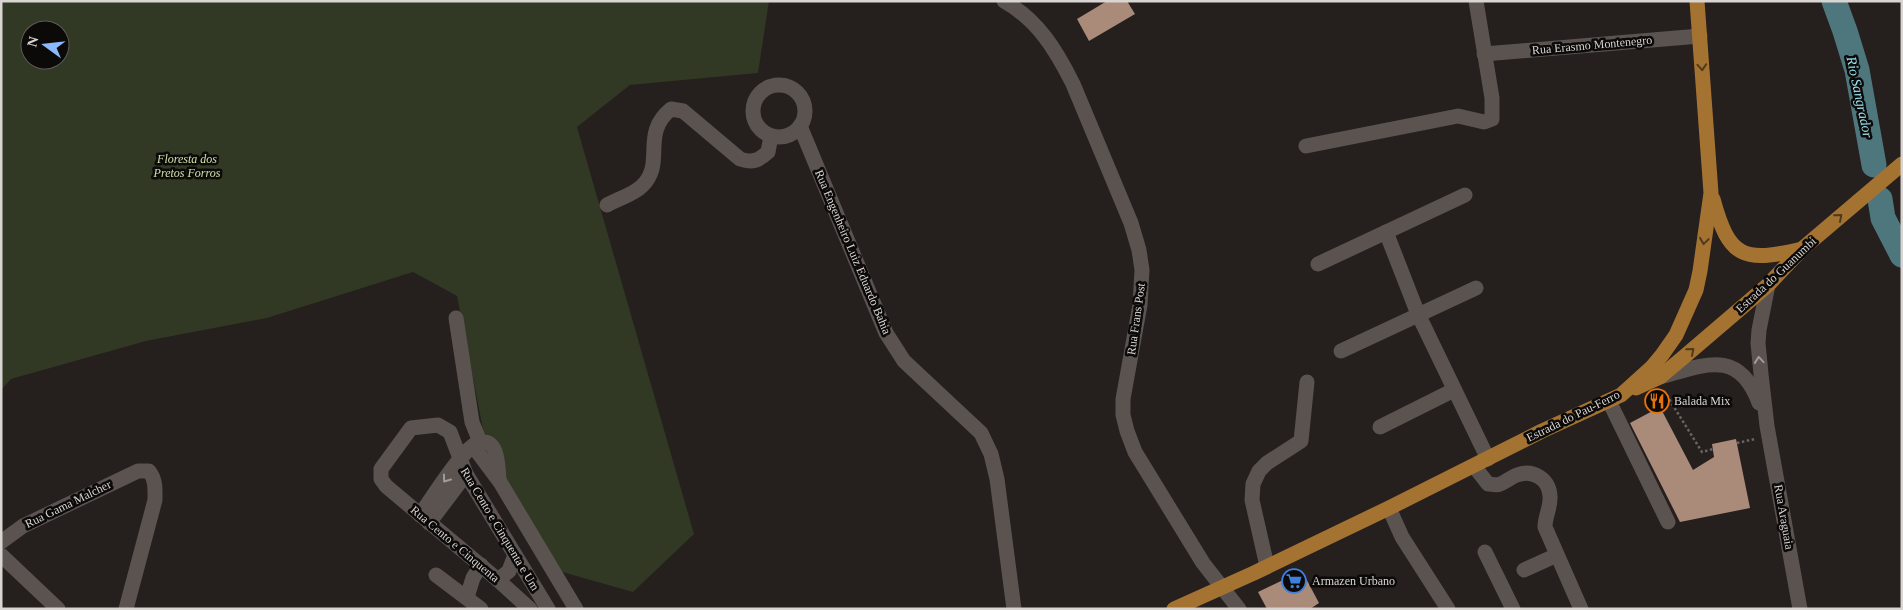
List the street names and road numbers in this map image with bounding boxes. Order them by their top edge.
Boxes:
street label: Rua Erasmo Montenegro [1531,33,1653,57]
street label: Rua Engenheiro Luiz Eduardo Bahia [812,168,894,337]
street label: Estrada do Guanumbi [1733,234,1820,316]
street label: Rua Frans Post [1124,281,1148,356]
street label: Estrada do Pau-Ferro [1524,387,1622,445]
street label: Rua Cento e Cinquenta e Um [458,465,543,594]
street label: Rua Gama Malcher [23,477,113,531]
street label: Rua Araguaia [1771,483,1797,551]
street label: Rua Cento e Cinquenta [408,503,503,586]

